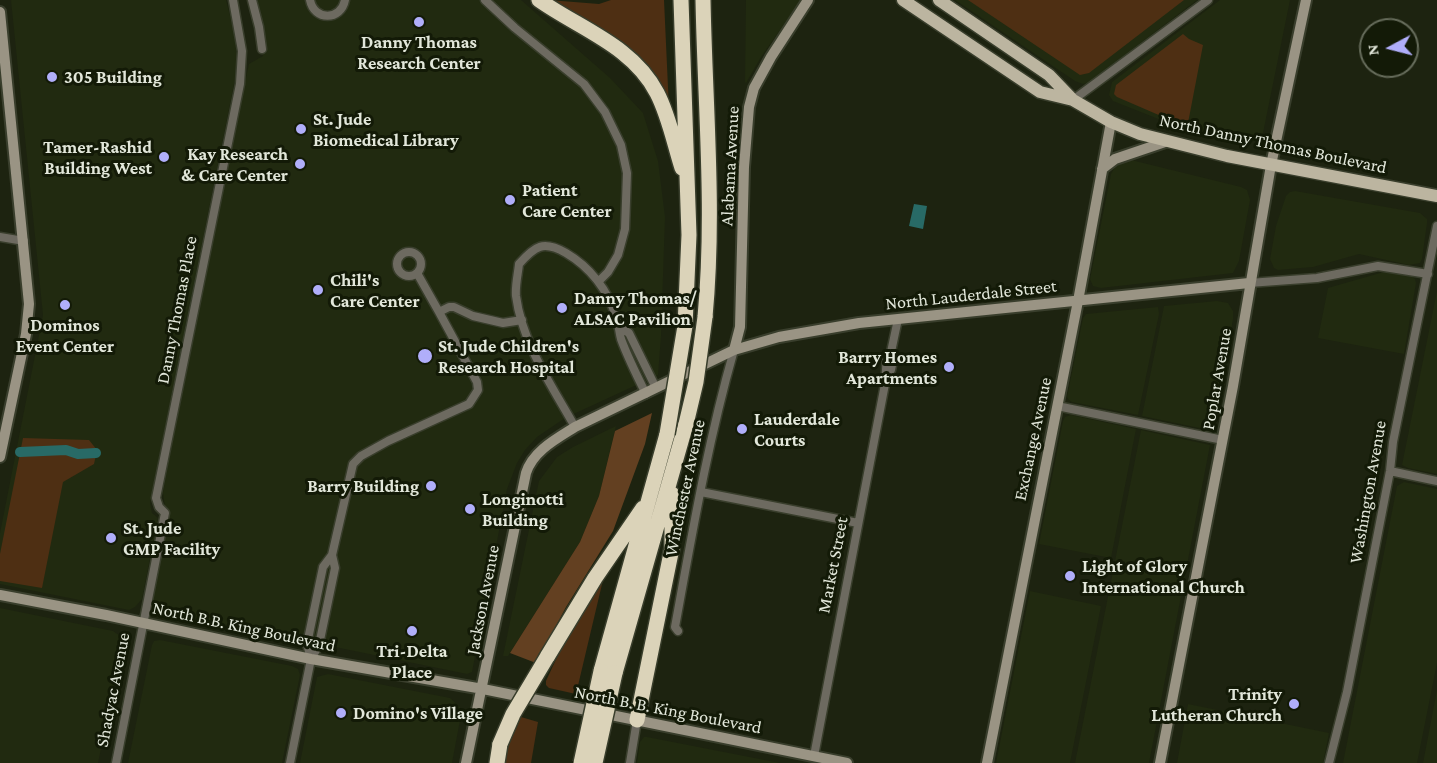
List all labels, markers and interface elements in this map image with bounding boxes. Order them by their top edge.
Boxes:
marker: Danny Thomas Research Center [412,15,426,29]
north arrow [1359,18,1419,78]
place label: Danny Thomas Research Center [357,31,481,74]
text: N [1364,44,1382,56]
place label: 305 Building [64,66,162,88]
marker: 305 Building [45,70,59,84]
street label: Alabama Avenue [716,105,744,227]
place label: St. Jude Biomedical Library [313,108,459,150]
street label: North Danny Thomas Boulevard [1157,109,1389,179]
marker: St. Jude Biomedical Library [294,122,308,136]
place label: Tamer-Rashid Building West [43,136,152,178]
place label: Kay Research & Care Center [181,143,288,186]
marker: Tamer-Rashid Building West [157,150,171,164]
marker: Kay Research & Care Center [293,157,307,171]
place label: Patient Care Center [522,179,612,222]
marker: Patient Care Center [503,193,517,207]
street label: Danny Thomas Place [152,234,202,386]
place label: Chili's Care Center [330,269,420,312]
street label: North Lauderdale Street [884,275,1058,315]
marker: Chili's Care Center [311,283,325,297]
place label: Danny Thomas/ ALSAC Pavilion [574,287,697,330]
marker: Dominos Event Center [58,298,72,312]
marker: Danny Thomas/ ALSAC Pavilion [555,301,569,315]
place label: Dominos Event Center [16,314,114,356]
street label: Poplar Avenue [1197,326,1237,432]
place label: St. Jude Children's Research Hospital [438,335,579,378]
place label: Barry Homes Apartments [838,346,937,388]
marker: St. Jude Children's Research Hospital [416,347,434,365]
marker: Barry Homes Apartments [942,360,956,374]
street label: Exchange Avenue [1009,375,1057,503]
place label: Lauderdale Courts [754,408,840,450]
street label: Winchester Avenue [660,418,710,558]
street label: Washington Avenue [1345,419,1391,565]
marker: Lauderdale Courts [735,422,749,436]
place label: Barry Building [307,475,419,497]
marker: Barry Building [424,479,438,493]
place label: Longinotti Building [482,488,564,530]
marker: Longinotti Building [463,502,477,516]
street label: Market Street [813,515,853,615]
place label: St. Jude GMP Facility [123,517,220,560]
marker: St. Jude GMP Facility [104,531,118,545]
street label: Jackson Avenue [462,543,504,657]
place label: Light of Glory International Church [1082,555,1245,598]
marker: Light of Glory International Church [1063,569,1077,583]
street label: North B.B. King Boulevard [150,597,338,657]
marker: Tri-Delta Place [405,624,419,638]
street label: Shadyac Avenue [91,631,135,749]
place label: Tri-Delta Place [376,640,448,682]
street label: North B. B. King Boulevard [573,681,763,739]
place label: Trinity Lutheran Church [1151,683,1282,726]
marker: Trinity Lutheran Church [1287,697,1301,711]
place label: Domino's Village [353,702,483,724]
marker: Domino's Village [334,706,348,720]

